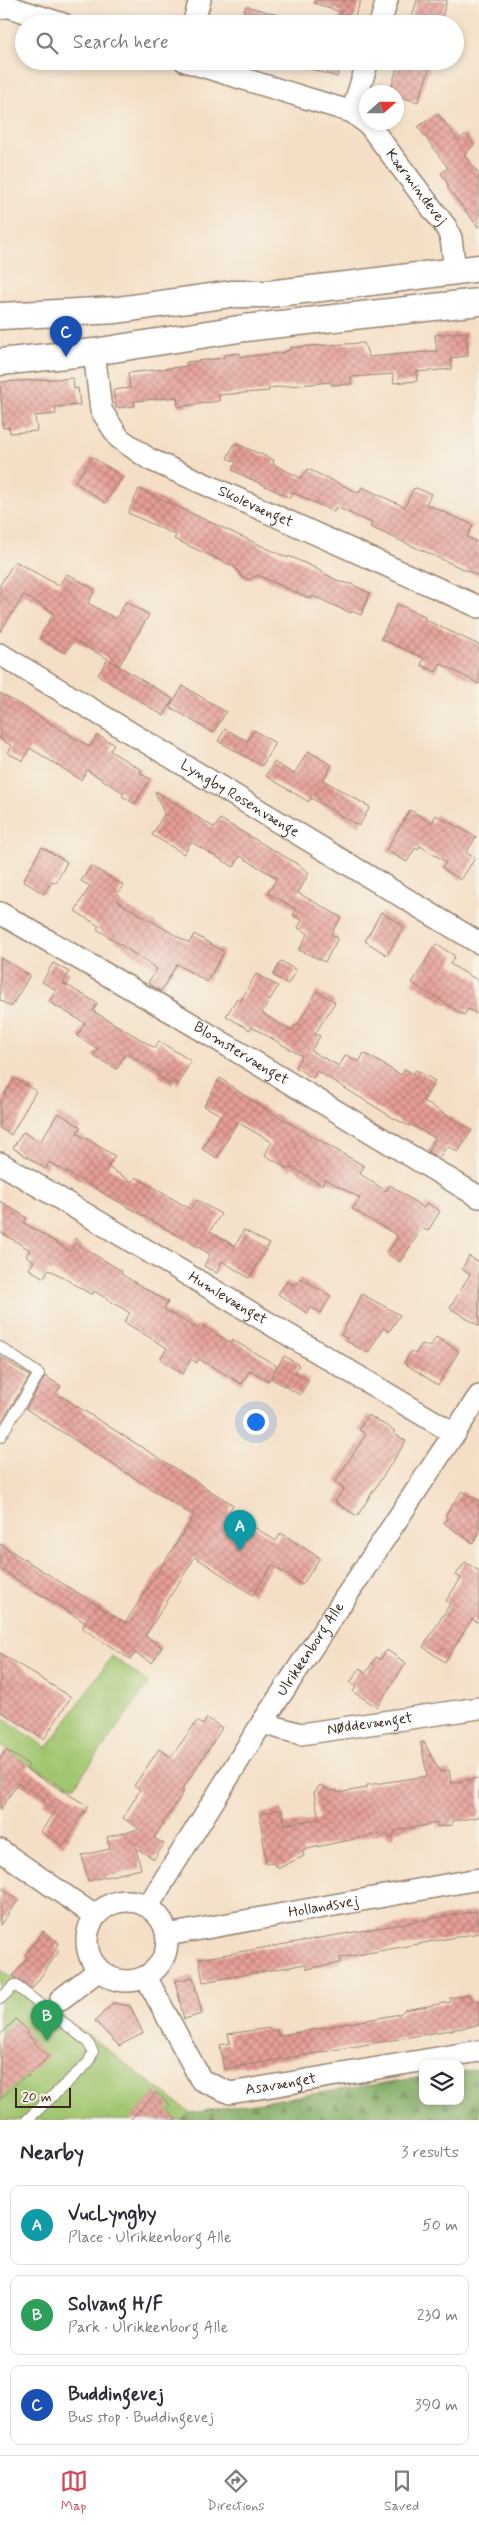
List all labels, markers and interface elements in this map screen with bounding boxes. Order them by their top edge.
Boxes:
search box [15,15,464,70]
icon: search [33,29,61,57]
text: Search here [73,30,169,55]
north arrow [359,85,404,130]
street label: Kærmindevej [381,145,451,229]
pin: C [50,316,82,357]
street label: Skolevænget [215,481,296,532]
street label: Lyngby Rosenvænge [176,755,303,842]
street label: Blomstervænget [190,1017,292,1090]
street label: Humlevænget [184,1267,271,1330]
your location [243,1409,269,1435]
pin: A [224,1510,256,1551]
street label: Ulrikkenborg Alle [272,1598,349,1700]
street label: Nøddevænget [326,1708,414,1740]
street label: Hollandsvej [287,1891,360,1923]
pin: B [31,2000,63,2041]
map controls [419,2060,464,2105]
button: layers [419,2060,464,2105]
street label: Asavænget [244,2069,318,2100]
scale bar [15,2085,71,2108]
text: 20 m [22,2088,52,2106]
text: Nearby [20,2139,84,2167]
text: 3 results [401,2142,459,2163]
text: VucLyngby [68,2202,156,2227]
text: A [32,2215,42,2236]
text: 50 m [422,2215,458,2236]
text: Place · Ulrikkenborg Alle [68,2227,232,2248]
text: Solvang H/F [68,2292,163,2317]
text: B [32,2305,42,2326]
text: 230 m [417,2305,458,2326]
text: Park · Ulrikkenborg Alle [68,2317,228,2338]
text: Buddingevej [68,2382,164,2407]
text: C [31,2395,43,2416]
text: 390 m [415,2395,458,2416]
text: Bus stop · Buddingevej [68,2407,214,2428]
tab: Map [60,2467,88,2515]
tab: Directions [207,2467,265,2515]
tab: Saved [384,2467,419,2515]

